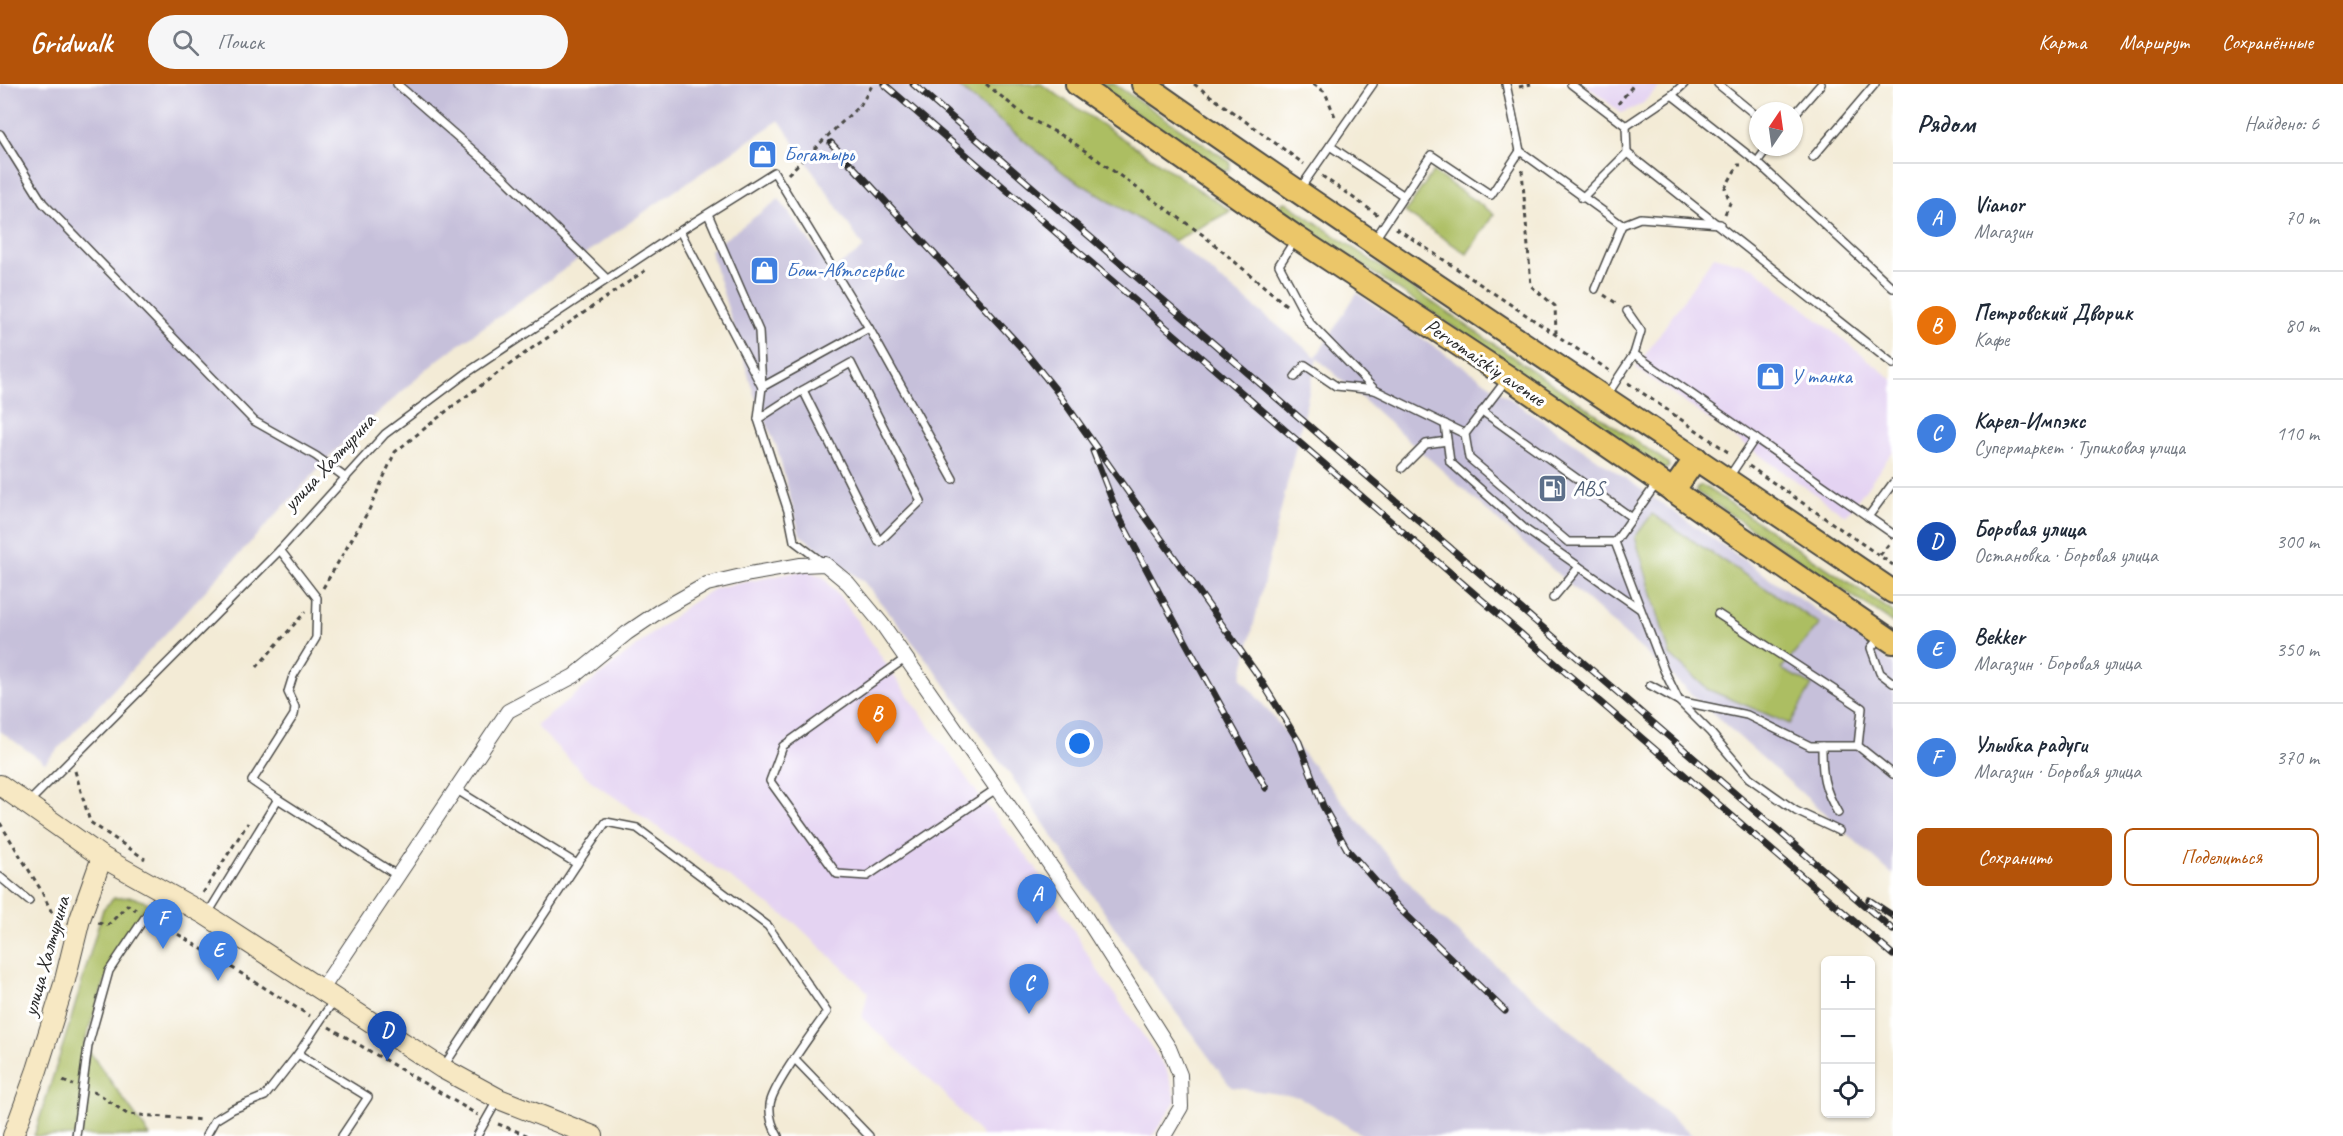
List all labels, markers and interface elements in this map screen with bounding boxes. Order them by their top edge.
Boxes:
search box [148,15,568,69]
text: Gridwalk [30,25,112,60]
icon: search [169,26,202,59]
text: Поиск [217,28,264,56]
text: Карта [2038,29,2087,55]
text: Маршрут [2120,29,2189,55]
text: Сохранённые [2222,29,2313,55]
north arrow [1749,102,1803,156]
text: Рядом [1917,107,1975,140]
text: Найдено: 6 [2244,111,2319,136]
shop icon: Богатырь [747,138,779,170]
place label: Богатырь [784,141,855,167]
text: Vianor [1974,191,2024,219]
text: A [1931,205,1942,230]
text: 70 m [2285,205,2319,230]
text: Магазин [1974,219,2032,244]
shop icon: Бош-Автосервис [749,254,781,286]
place label: Бош-Автосервис [786,257,905,283]
text: Петровский Дворик [1974,299,2133,327]
street label: Pervomaiskiy avenue [1420,312,1551,413]
text: B [1931,313,1942,338]
text: 80 m [2285,313,2319,338]
text: Кафе [1974,327,2009,352]
shop icon: У танка [1754,360,1786,392]
place label: У танка [1791,363,1853,389]
street label: улица Халтурина [276,407,382,517]
text: Карел-Импэкс [1974,407,2085,435]
text: C [1932,421,1941,446]
text: 110 m [2276,421,2319,446]
text: Супермаркет · Тупиковая улица [1974,435,2185,460]
fuel station icon: ABS [1536,472,1568,504]
place label: ABS [1573,475,1607,501]
text: Боровая улица [1974,515,2085,543]
text: D [1931,529,1942,554]
text: 300 m [2276,529,2319,554]
text: Остановка · Боровая улица [1974,543,2158,568]
text: Bekker [1974,623,2025,651]
text: E [1931,637,1942,662]
text: 350 m [2276,637,2319,662]
text: Магазин · Боровая улица [1974,651,2141,676]
pin: B [858,694,896,744]
your location [1065,729,1094,758]
text: Улыбка радуги [1974,731,2087,759]
text: F [1932,745,1941,770]
text: 370 m [2276,745,2319,770]
text: Магазин · Боровая улица [1974,759,2141,784]
button: Сохранить [1917,828,2112,886]
button: Поделиться [2124,828,2319,886]
pin: A [1018,874,1056,924]
street label: улица Халтурина [16,891,76,1021]
pin: F [144,900,182,949]
pin: E [198,932,238,981]
map controls [1821,956,1875,1118]
button: + [1821,956,1875,1010]
pin: C [1010,964,1048,1014]
button: − [1821,1010,1875,1064]
pin: D [368,1012,406,1061]
button: locate [1821,1064,1875,1118]

